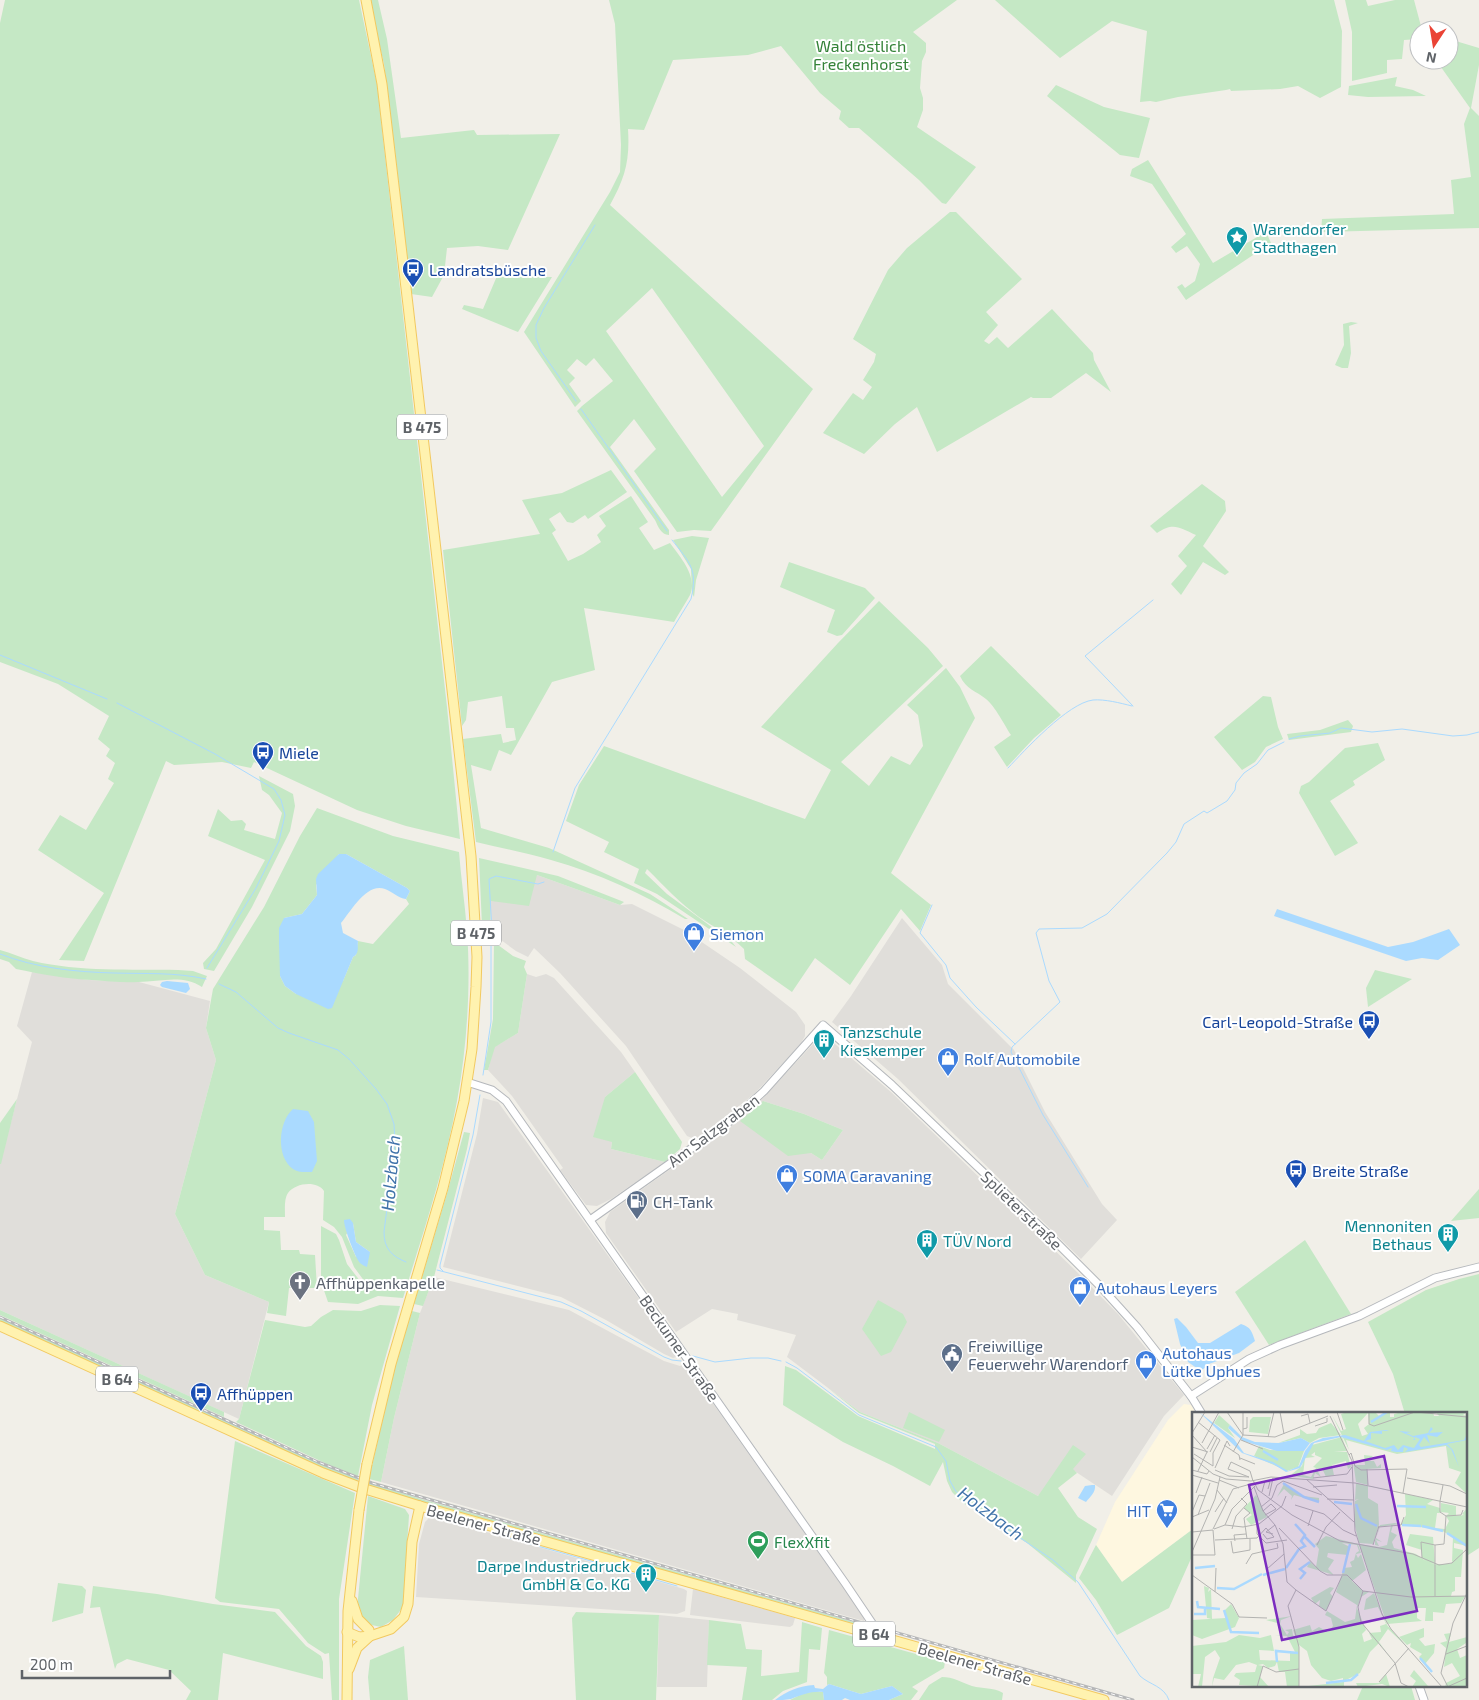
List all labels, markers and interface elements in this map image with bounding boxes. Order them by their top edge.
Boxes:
north arrow [1409,20,1459,70]
park label: Wald östlich Freckenhorst [813,36,909,73]
text: N [1424,49,1438,68]
place label: Warendorfer Stadthagen [1253,219,1347,256]
place icon: Warendorfer Stadthagen [1225,225,1249,256]
bus stop icon: Landratsbüsche [401,257,425,288]
place label: Landratsbüsche [429,260,546,279]
road number: B 475 [397,414,447,440]
bus stop icon: Miele [251,740,275,771]
place label: Miele [279,743,319,762]
road number: B 475 [451,920,501,946]
shop icon: Siemon [682,921,706,952]
place label: Siemon [710,924,764,943]
bus stop icon: Carl-Leopold-Straße [1357,1009,1381,1040]
place label: Carl-Leopold-Straße [1202,1012,1353,1031]
place label: Tanzschule Kieskemper [840,1022,926,1059]
building icon: Tanzschule Kieskemper [812,1028,836,1059]
shop icon: Rolf Automobile [936,1046,960,1077]
place label: Rolf Automobile [964,1049,1080,1068]
street label: Am Salzgraben [664,1090,762,1170]
water label: Holzbach [376,1134,404,1212]
bus stop icon: Breite Straße [1284,1158,1308,1189]
place label: Breite Straße [1312,1161,1409,1180]
shop icon: SOMA Caravaning [775,1163,799,1194]
place label: SOMA Caravaning [803,1166,932,1185]
street label: Splieterstraße [977,1167,1067,1253]
fuel station icon: CH-Tank [625,1189,649,1220]
place label: CH-Tank [653,1192,713,1211]
place label: Mennoniten Bethaus [1344,1216,1432,1253]
building icon: Mennoniten Bethaus [1436,1222,1460,1253]
building icon: TÜV Nord [915,1228,939,1259]
place label: TÜV Nord [943,1231,1012,1250]
church icon: Affhüppenkapelle [288,1270,312,1301]
place label: Affhüppenkapelle [316,1273,445,1292]
shop icon: Autohaus Leyers [1068,1275,1092,1306]
place label: Autohaus Leyers [1096,1278,1217,1297]
street label: Beckumer Straße [636,1291,724,1405]
place label: Freiwillige Feuerwehr Warendorf [968,1336,1129,1373]
public building icon: Freiwillige Feuerwehr Warendorf [940,1342,964,1373]
place label: Autohaus Lütke Uphues [1162,1343,1261,1380]
shop icon: Autohaus Lütke Uphues [1134,1349,1158,1380]
road number: B 64 [96,1366,138,1392]
bus stop icon: Affhüppen [189,1381,213,1412]
place label: Affhüppen [217,1384,293,1403]
inset map [1192,1412,1466,1688]
water label: Holzbach [954,1481,1028,1545]
supermarket icon: HIT [1155,1498,1179,1529]
street label: Beelener Straße [425,1500,543,1548]
place label: HIT [1127,1501,1151,1520]
sports icon: FlexXfit [746,1529,770,1560]
place label: FlexXfit [774,1532,830,1551]
place label: Darpe Industriedruck GmbH & Co. KG [477,1556,630,1593]
building icon: Darpe Industriedruck GmbH & Co. KG [634,1562,658,1593]
road number: B 64 [853,1622,895,1646]
street label: Beelener Straße [916,1638,1034,1688]
scale bar [22,1648,170,1680]
text: 200 m [30,1655,73,1673]

